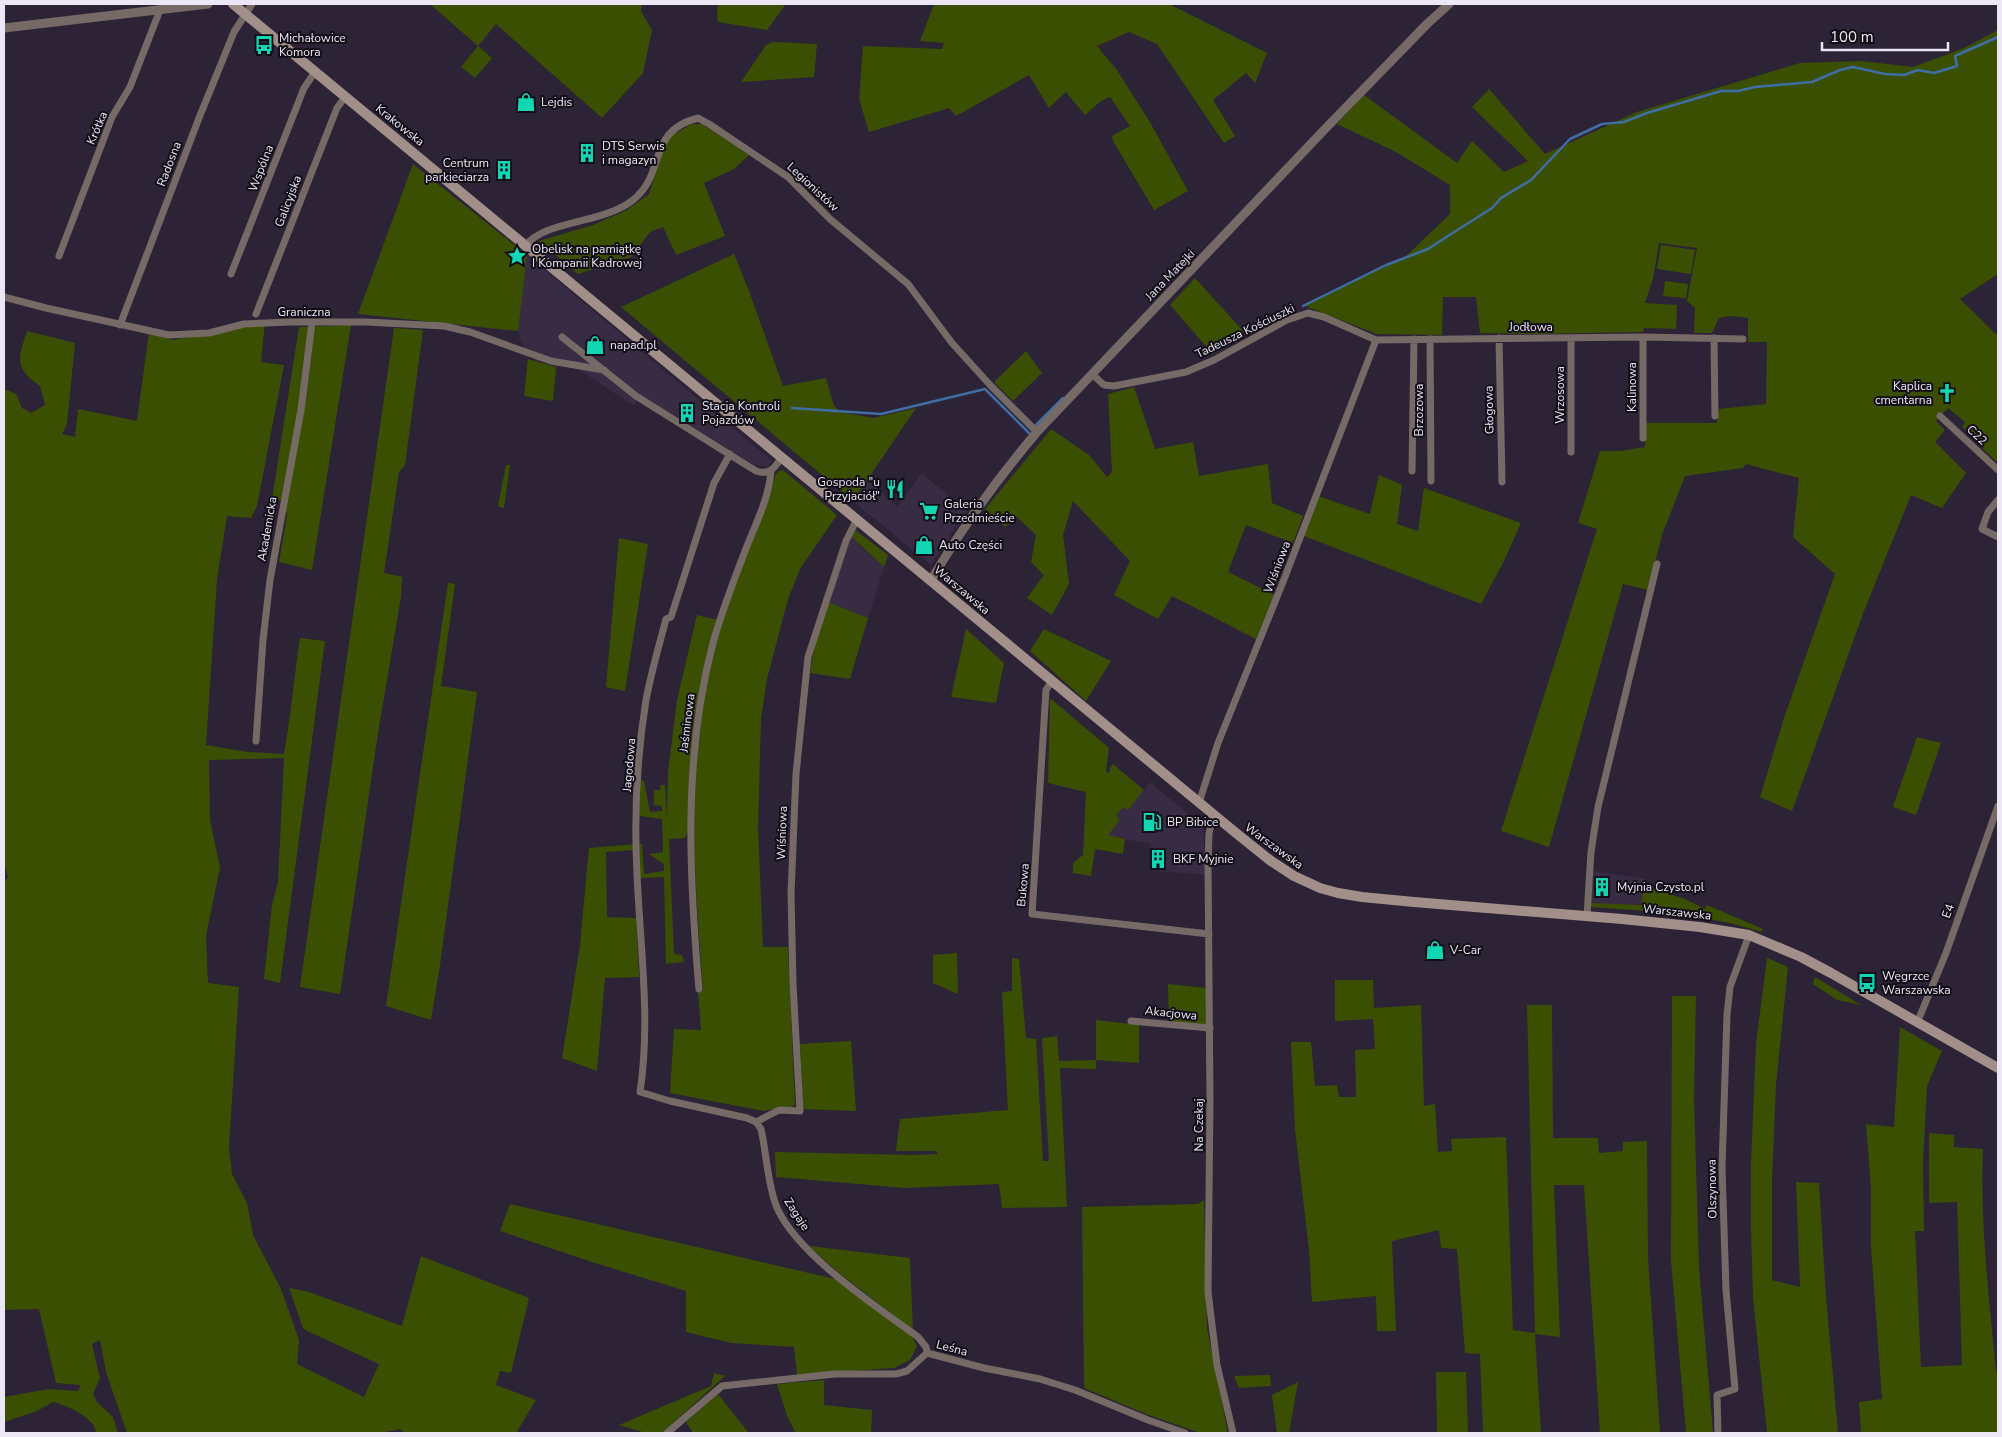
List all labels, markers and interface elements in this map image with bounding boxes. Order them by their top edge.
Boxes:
scale bar [1822,20,1948,52]
text: 100 m [1830,27,1874,47]
place label: Michałowice Komora [279,30,346,60]
bus stop icon: Michałowice Komora [253,34,275,56]
shop icon: Lejdis [515,91,537,113]
place label: Lejdis [541,94,572,110]
street label: Krakowska [372,100,428,150]
street label: Krótka [83,109,111,147]
place label: DTS Serwis i magazyn [602,138,665,168]
street label: Radosna [153,139,185,189]
street label: Wspólna [245,142,277,194]
building icon: DTS Serwis i magazyn [576,142,598,164]
place label: Centrum parkieciarza [425,155,489,185]
building icon: Centrum parkieciarza [493,159,515,181]
street label: Legionistów [784,159,842,215]
street label: Galicyjska [271,173,305,229]
place label: Obelisk na pamiątkę I Kompanii Kadrowej [532,241,642,271]
place icon: Obelisk na pamiątkę I Kompanii Kadrowej [506,245,528,267]
street label: Jana Matejki [1141,246,1198,305]
street label: Tadeusza Kościuszki [1193,300,1297,362]
street label: Graniczna [277,304,331,320]
street label: Jodłowa [1508,319,1553,335]
shop icon: napad.pl [584,334,606,356]
place label: napad.pl [610,337,657,353]
street label: Kalinowa [1624,362,1640,412]
street label: Wrzosowa [1552,366,1568,424]
place label: Kaplica cmentarna [1875,378,1932,408]
church icon: Kaplica cmentarna [1936,382,1958,404]
street label: Brzozowa [1411,384,1427,436]
street label: Głogowa [1481,385,1497,435]
place label: Stacja Kontroli Pojazdów [702,398,780,428]
building icon: Stacja Kontroli Pojazdów [676,402,698,424]
street label: C22 [1963,421,1991,449]
place label: Gospoda "u Przyjaciół" [817,474,880,504]
restaurant icon: Gospoda "u Przyjaciół" [884,478,906,500]
street label: Akademicka [253,495,281,563]
place label: Galeria Przedmieście [944,496,1015,526]
supermarket icon: Galeria Przedmieście [918,500,940,522]
shop icon: Auto Części [913,534,935,556]
place label: Auto Części [939,537,1002,553]
street label: Wiśniowa [1260,539,1294,595]
street label: Warszawska [931,562,993,618]
street label: Jaśminowa [675,693,699,754]
street label: Jagodowa [619,737,639,794]
street label: Wiśniowa [773,806,791,860]
fuel station icon: BP Bibice [1141,811,1163,833]
place label: BP Bibice [1167,814,1218,830]
street label: Warszawska [1242,819,1306,873]
building icon: BKF Myjnie [1147,848,1169,870]
place label: BKF Myjnie [1173,851,1234,867]
street label: Bukowa [1013,863,1033,907]
building icon: Myjnia Czysto.pl [1591,876,1613,898]
place label: Myjnia Czysto.pl [1617,879,1705,895]
street label: Warszawska [1642,900,1712,924]
street label: E4 [1938,902,1958,920]
shop icon: V-Car [1424,939,1446,961]
place label: V-Car [1449,942,1482,958]
place label: Węgrzce Warszawska [1882,968,1951,998]
bus stop icon: Węgrzce Warszawska [1856,972,1878,994]
street label: Akacjowa [1144,1002,1198,1024]
street label: Na Czekaj [1191,1098,1207,1152]
street label: Olszynowa [1703,1159,1721,1219]
street label: Zagaje [781,1195,813,1233]
street label: Leśna [935,1336,969,1360]

